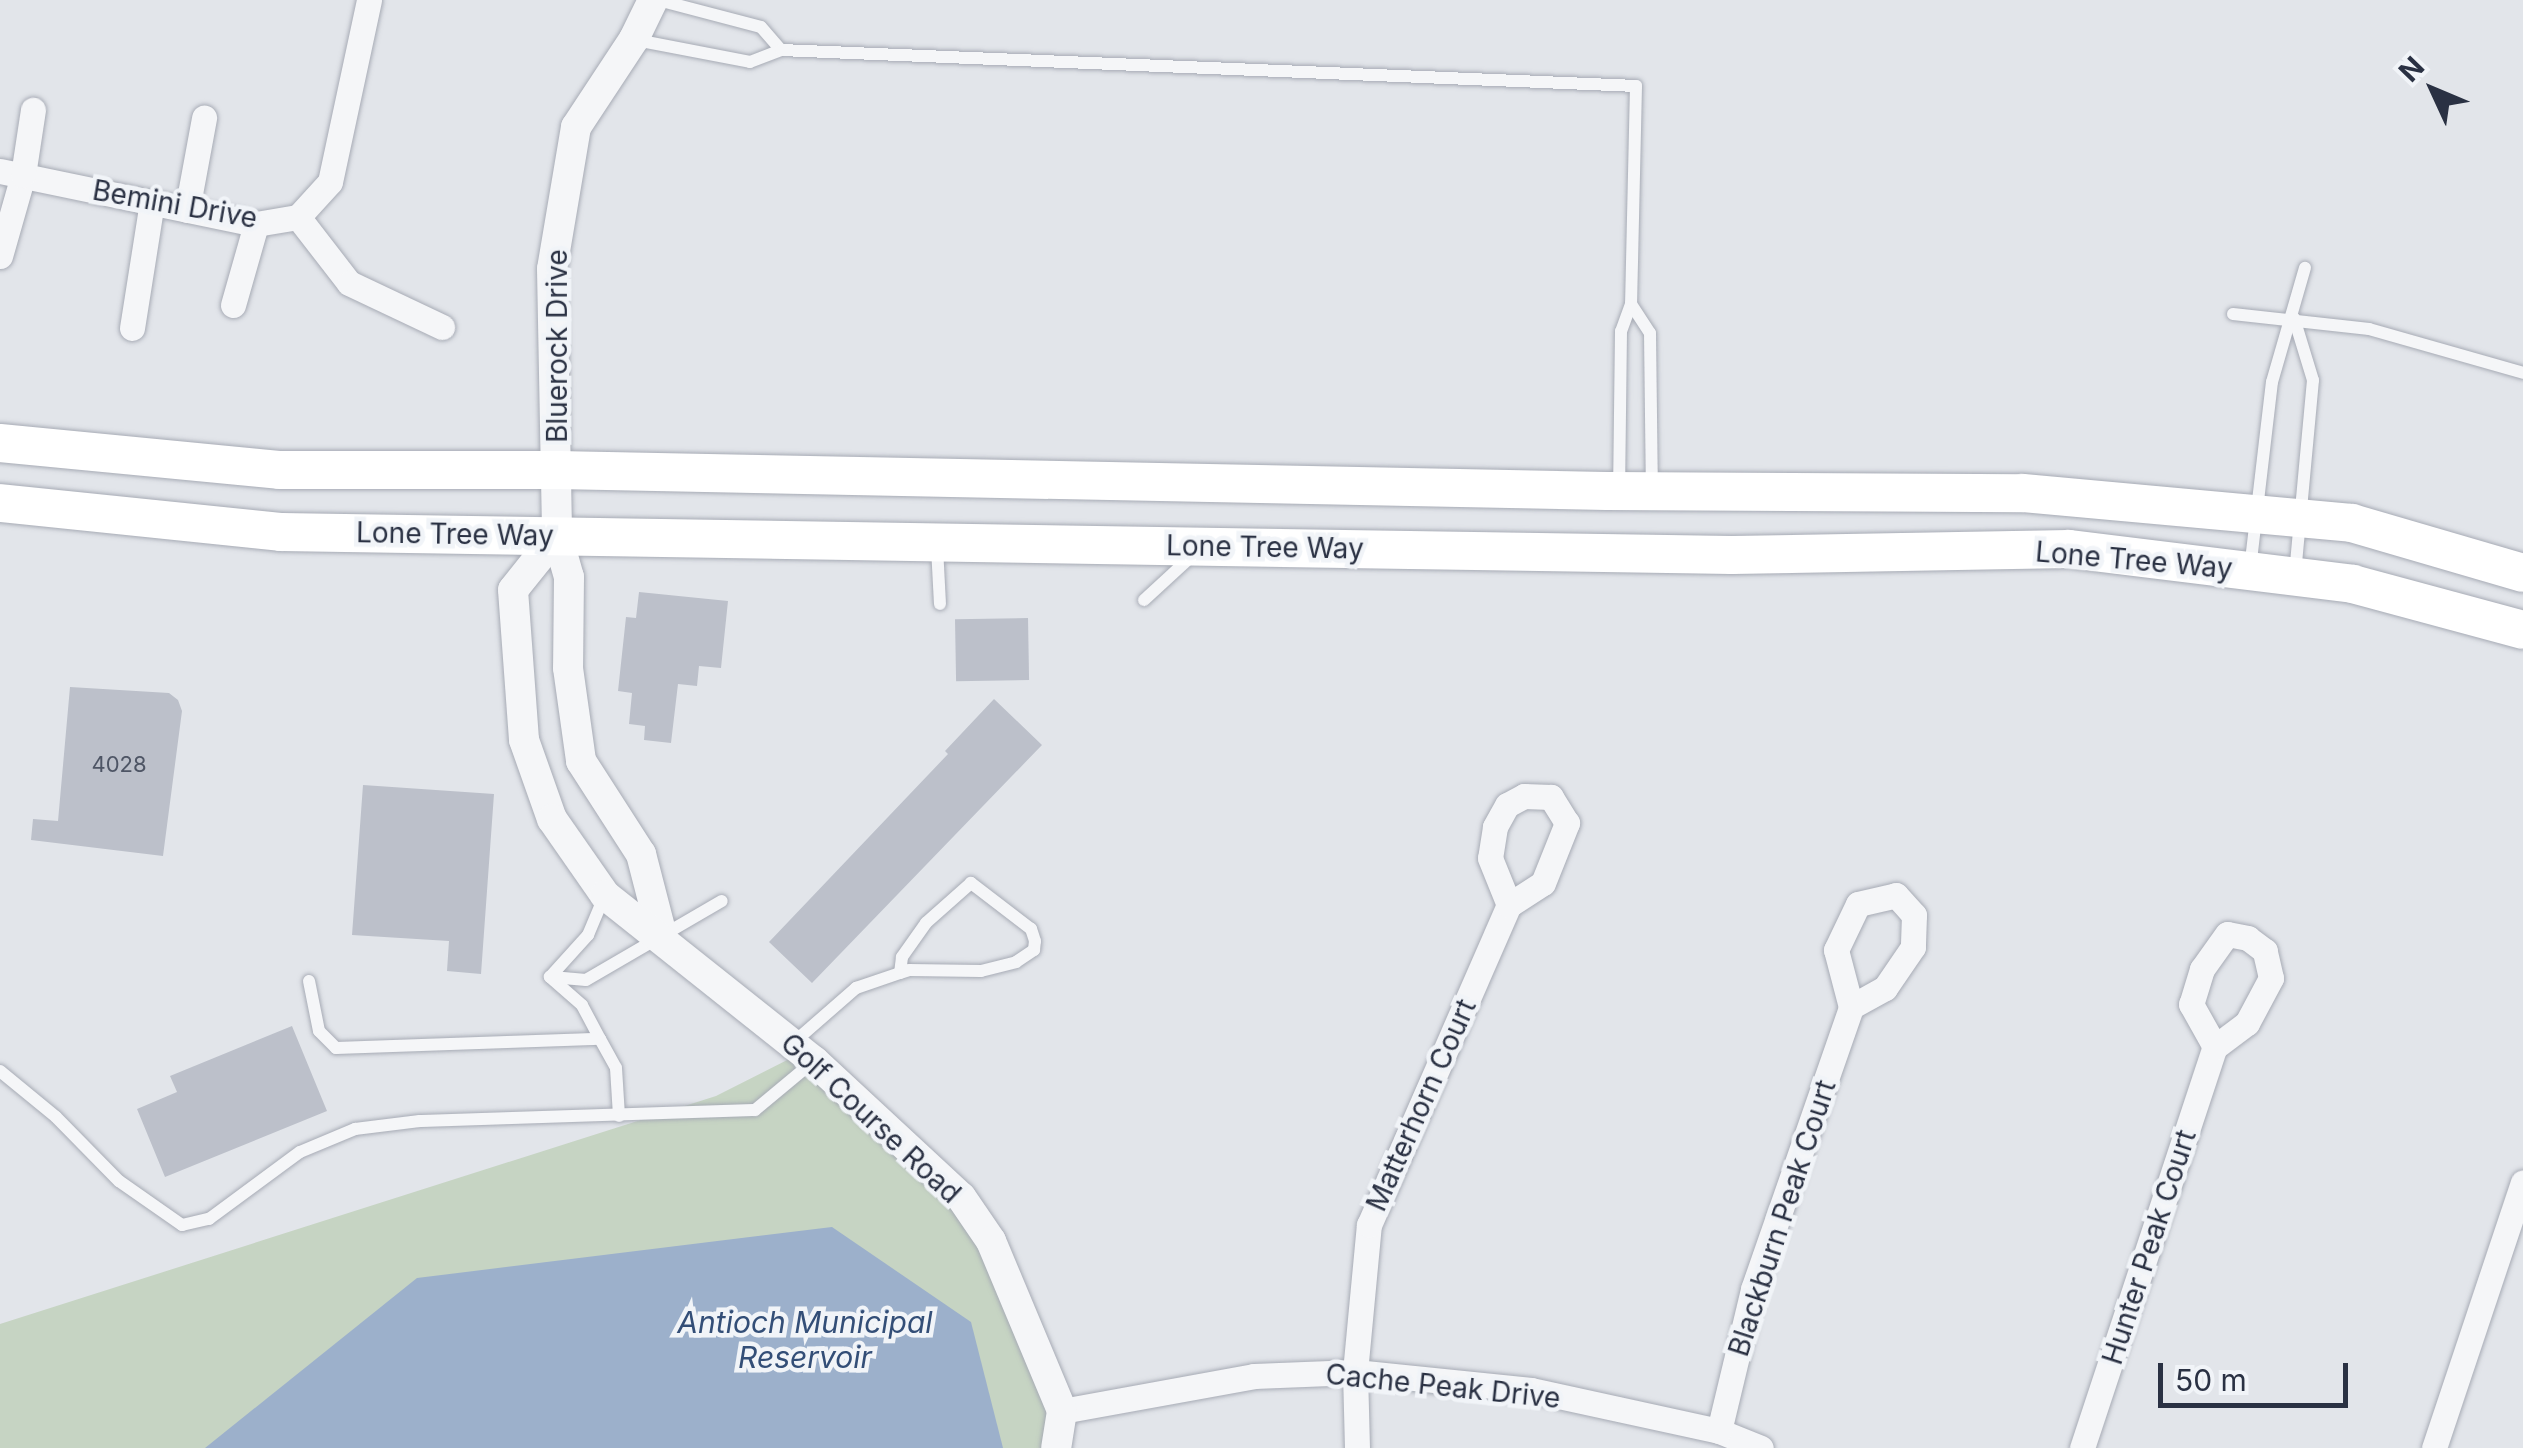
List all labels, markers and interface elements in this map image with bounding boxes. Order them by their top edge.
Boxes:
north arrow [2383,40,2483,140]
text: N [2392,50,2431,89]
street label: Bemini Drive [90,173,260,235]
street label: Bluerock Drive [540,249,574,443]
street label: Lone Tree Way [356,515,554,553]
street label: Lone Tree Way [1166,528,1364,566]
street label: Lone Tree Way [2034,535,2234,585]
house number: 4028 [91,752,147,778]
street label: Matterhorn Court [1359,994,1483,1216]
street label: Golf Course Road [774,1026,968,1210]
street label: Blackburn Peak Court [1721,1076,1843,1360]
street label: Hunter Peak Court [2095,1125,2203,1369]
water label: Antioch Municipal Reservoir [677,1304,933,1374]
scale bar [2163,1343,2353,1405]
street label: Cache Peak Drive [1324,1357,1562,1415]
text: 50 m [2175,1362,2247,1398]

